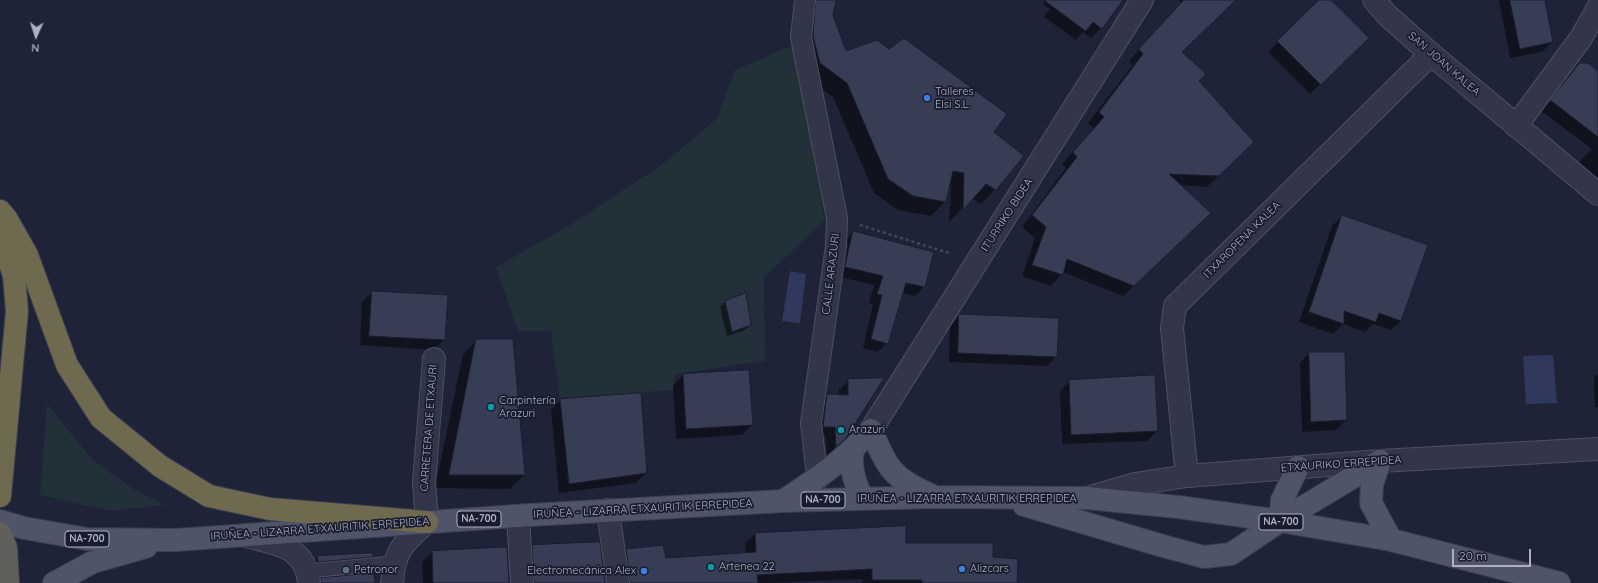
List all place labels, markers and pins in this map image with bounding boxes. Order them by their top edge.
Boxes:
place label: Talleres Elsi S.L. [935,85,974,111]
marker: Talleres Elsi S.L. [922,93,932,103]
place label: Carpintería Arazuri [499,394,556,420]
marker: Carpintería Arazuri [486,402,496,412]
place label: Arazuri [849,423,885,437]
marker: Arazuri [836,425,846,435]
place label: Artenea 22 [719,560,775,574]
marker: Artenea 22 [706,562,716,572]
place label: Alizcars [970,562,1009,576]
place label: Petronor [354,563,398,577]
place label: Electromecánica Alex [527,564,636,578]
marker: Alizcars [957,564,967,574]
marker: Petronor [341,565,351,575]
marker: Electromecánica Alex [639,566,649,576]

